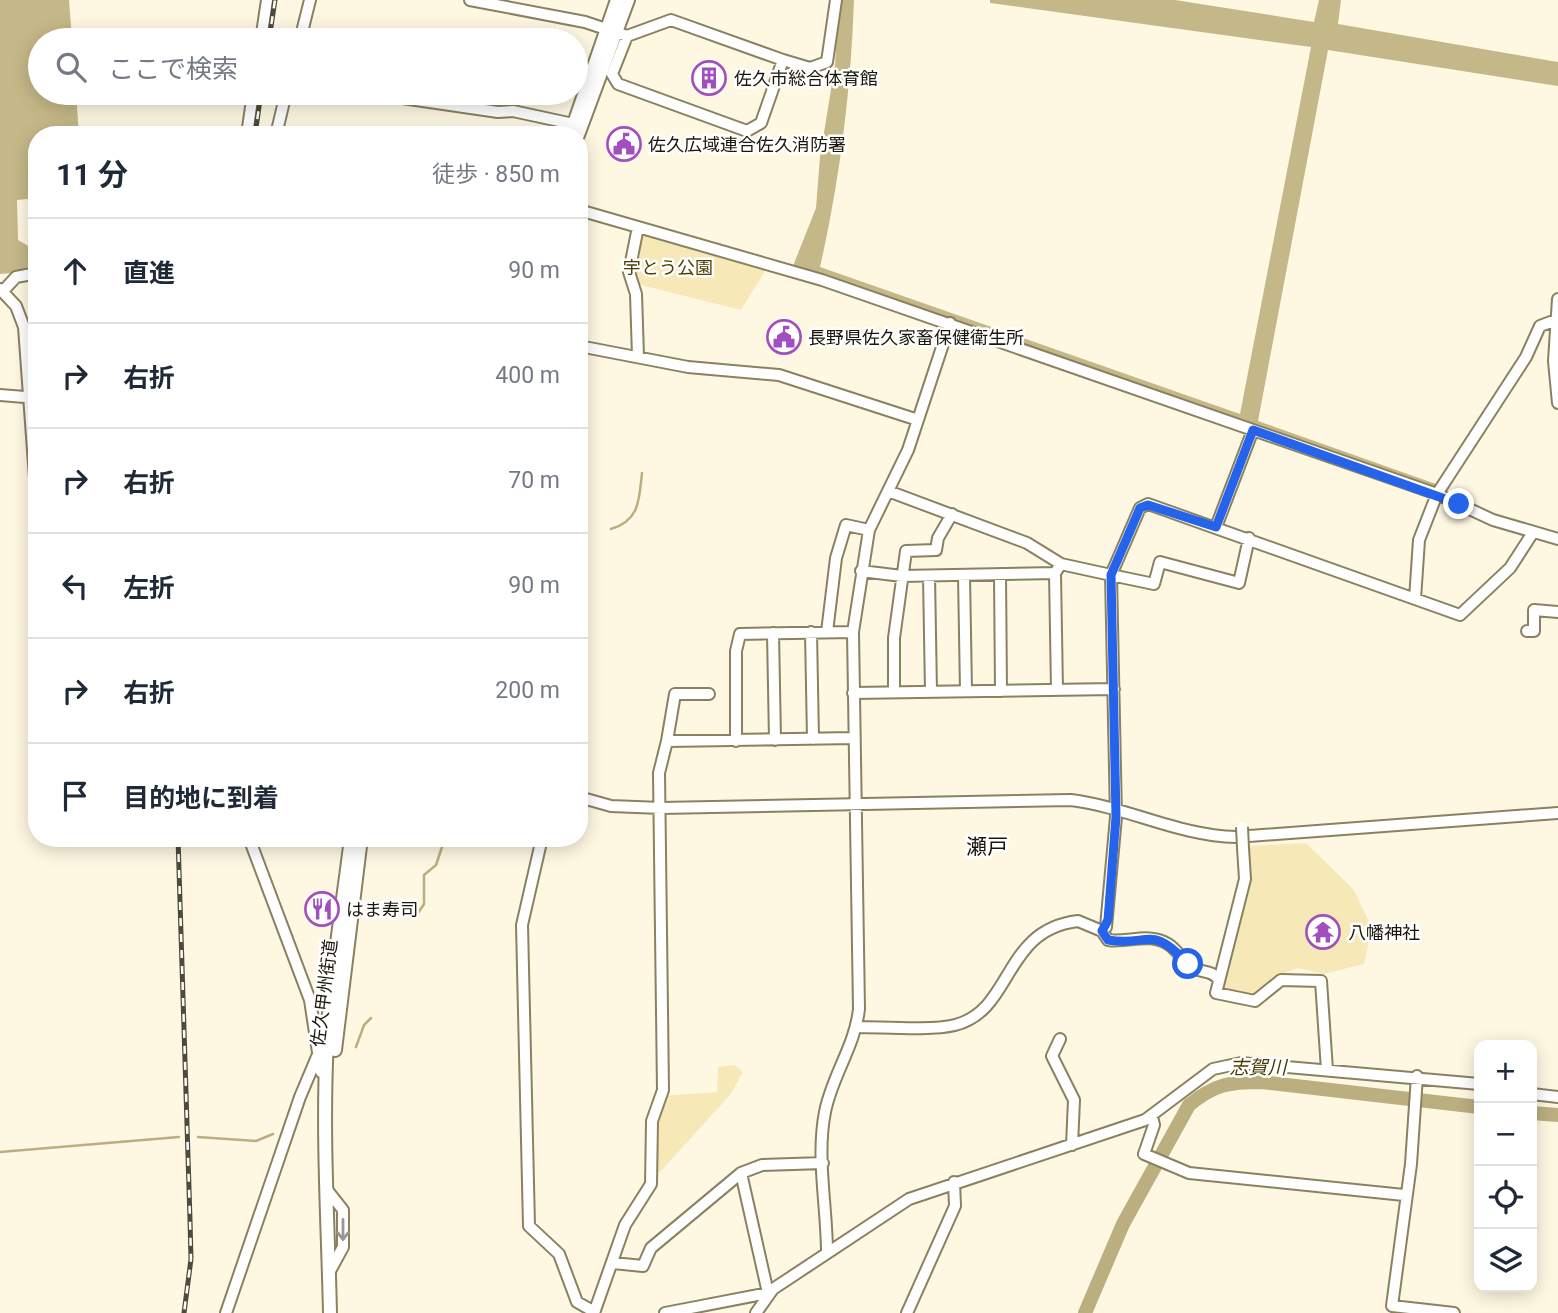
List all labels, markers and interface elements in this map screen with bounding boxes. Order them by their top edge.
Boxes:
search box [28,28,588,105]
icon: search [52,48,90,86]
text: ここで検索 [108,54,238,84]
building icon: 佐久市総合体育館 [690,59,728,97]
place label: 佐久市総合体育館 [734,68,878,89]
public building icon: 佐久広域連合佐久消防署 [605,125,643,163]
place label: 佐久広域連合佐久消防署 [648,134,846,155]
text: 11 分 [56,157,128,192]
text: 徒歩 · 850 m [432,161,560,188]
icon: ahead [56,252,94,290]
text: 90 m [508,257,560,284]
park label: 宇とう公園 [623,257,713,278]
text: 直進 [123,258,175,288]
public building icon: 長野県佐久家畜保健衛生所 [765,318,803,356]
place label: 長野県佐久家畜保健衛生所 [808,327,1024,348]
icon: right [56,357,94,395]
text: 400 m [495,362,560,389]
text: 右折 [123,363,175,393]
icon: right [56,462,94,500]
text: 70 m [508,467,560,494]
text: 右折 [123,468,175,498]
route end [1443,488,1474,519]
icon: left [56,567,94,605]
text: 90 m [508,572,560,599]
text: 左折 [123,573,175,603]
icon: right [56,672,94,710]
text: 200 m [495,677,560,704]
text: 右折 [123,678,175,708]
icon: arrive [56,777,94,815]
text: 目的地に到着 [123,783,279,813]
district label: 瀬戸 [966,835,1008,859]
restaurant icon: はま寿司 [303,890,341,928]
place label: はま寿司 [346,899,418,920]
temple icon: 八幡神社 [1304,913,1342,951]
place label: 八幡神社 [1348,922,1420,943]
street label: 佐久甲州街道 [307,938,341,1048]
route start [1172,948,1203,979]
map controls [1474,1040,1537,1292]
button: + [1474,1040,1537,1103]
water label: 志賀川 [1229,1056,1288,1079]
button: − [1474,1103,1537,1166]
button: locate [1474,1166,1537,1229]
one-way arrow [336,1219,350,1242]
button: layers [1474,1229,1537,1292]

